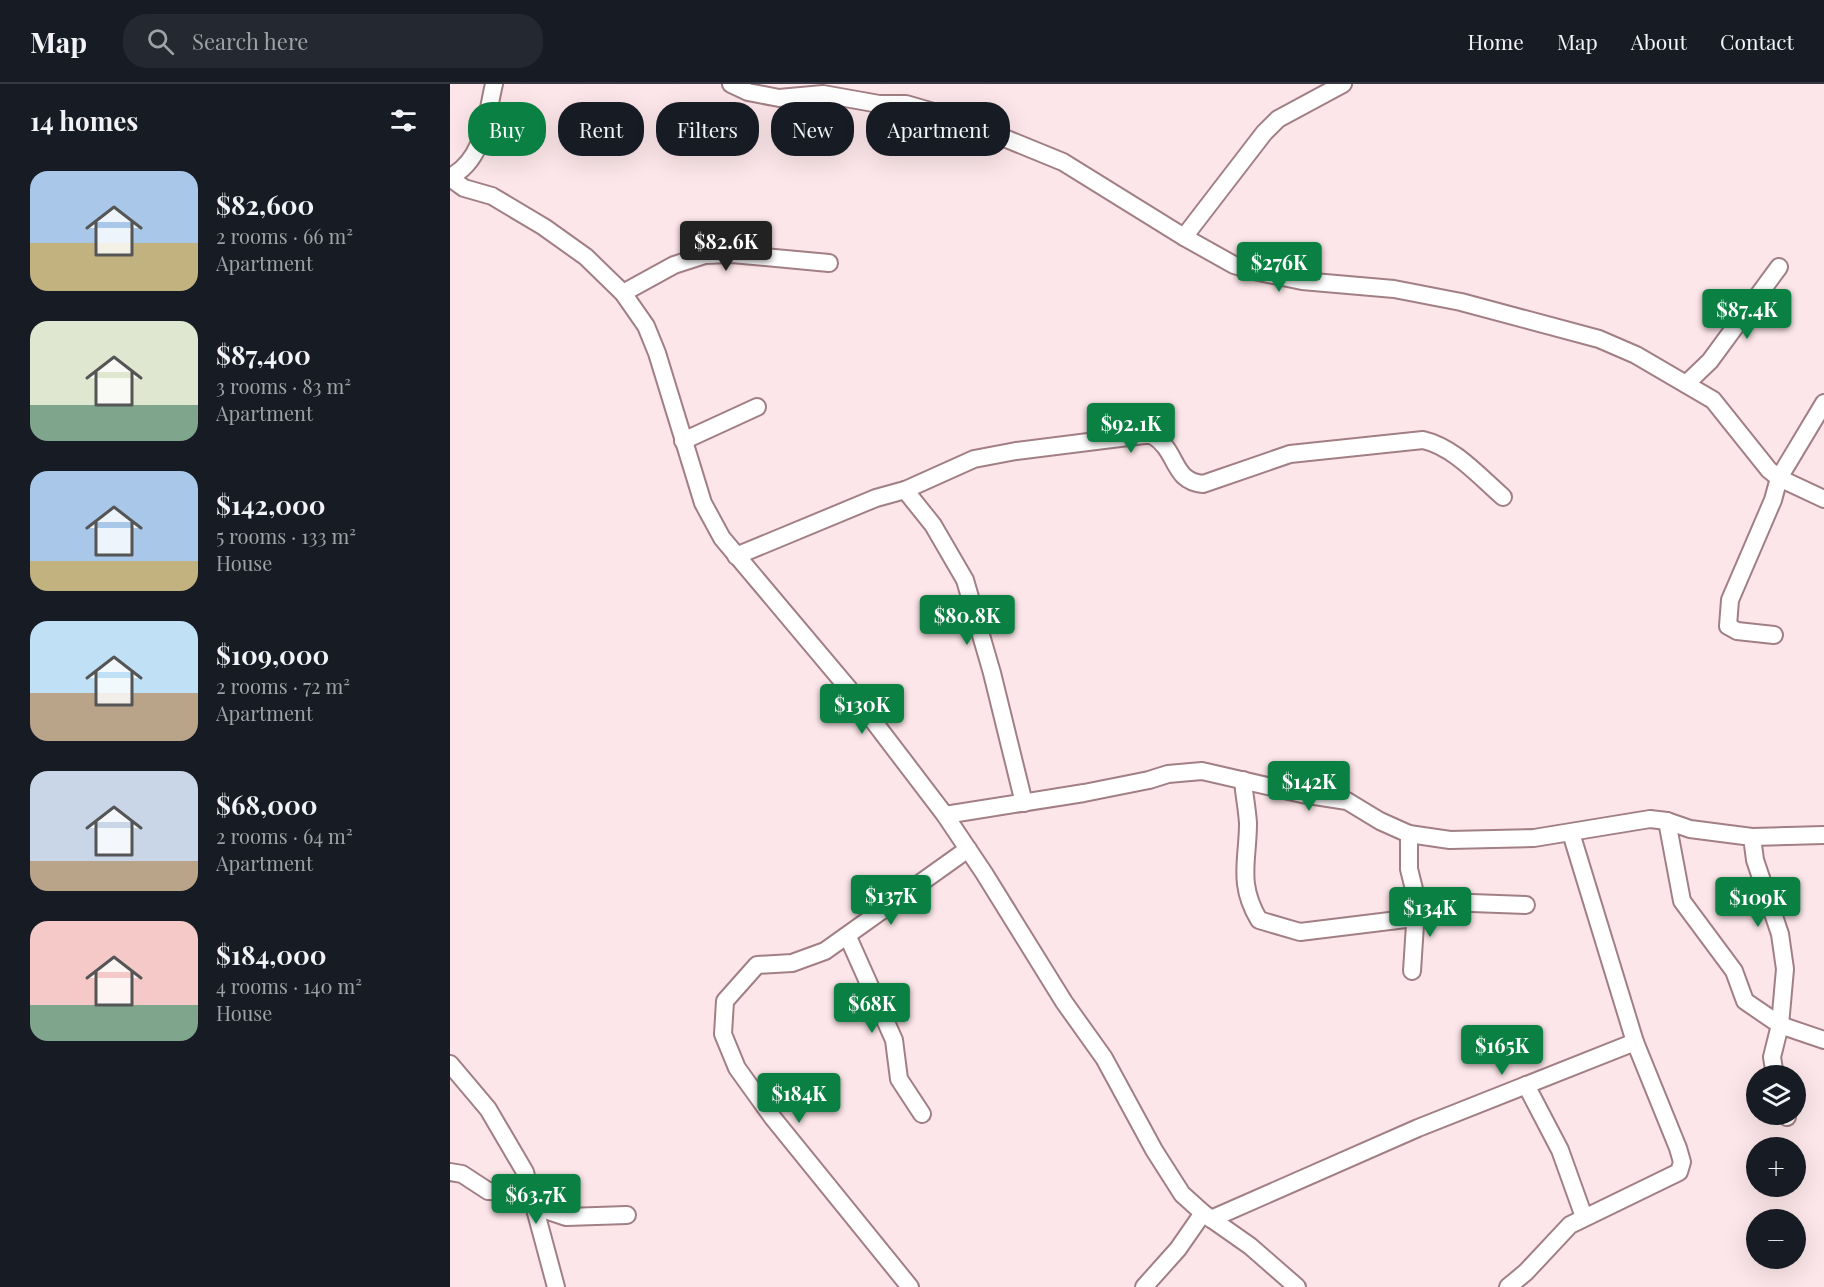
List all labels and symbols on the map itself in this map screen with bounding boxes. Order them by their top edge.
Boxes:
pin: $82.6K [677,221,775,272]
pin: $276K [1237,242,1321,293]
pin: $87.4K [1698,289,1796,340]
pin: $92.1K [1082,403,1180,454]
pin: $80.8K [918,595,1016,646]
pin: $130K [820,684,904,735]
pin: $142K [1267,761,1351,812]
pin: $137K [849,875,933,926]
pin: $109K [1716,877,1800,928]
pin: $134K [1388,887,1472,938]
pin: $68K [836,983,908,1034]
pin: $165K [1460,1025,1544,1076]
pin: $184K [757,1073,841,1124]
pin: $63.7K [487,1174,585,1225]

